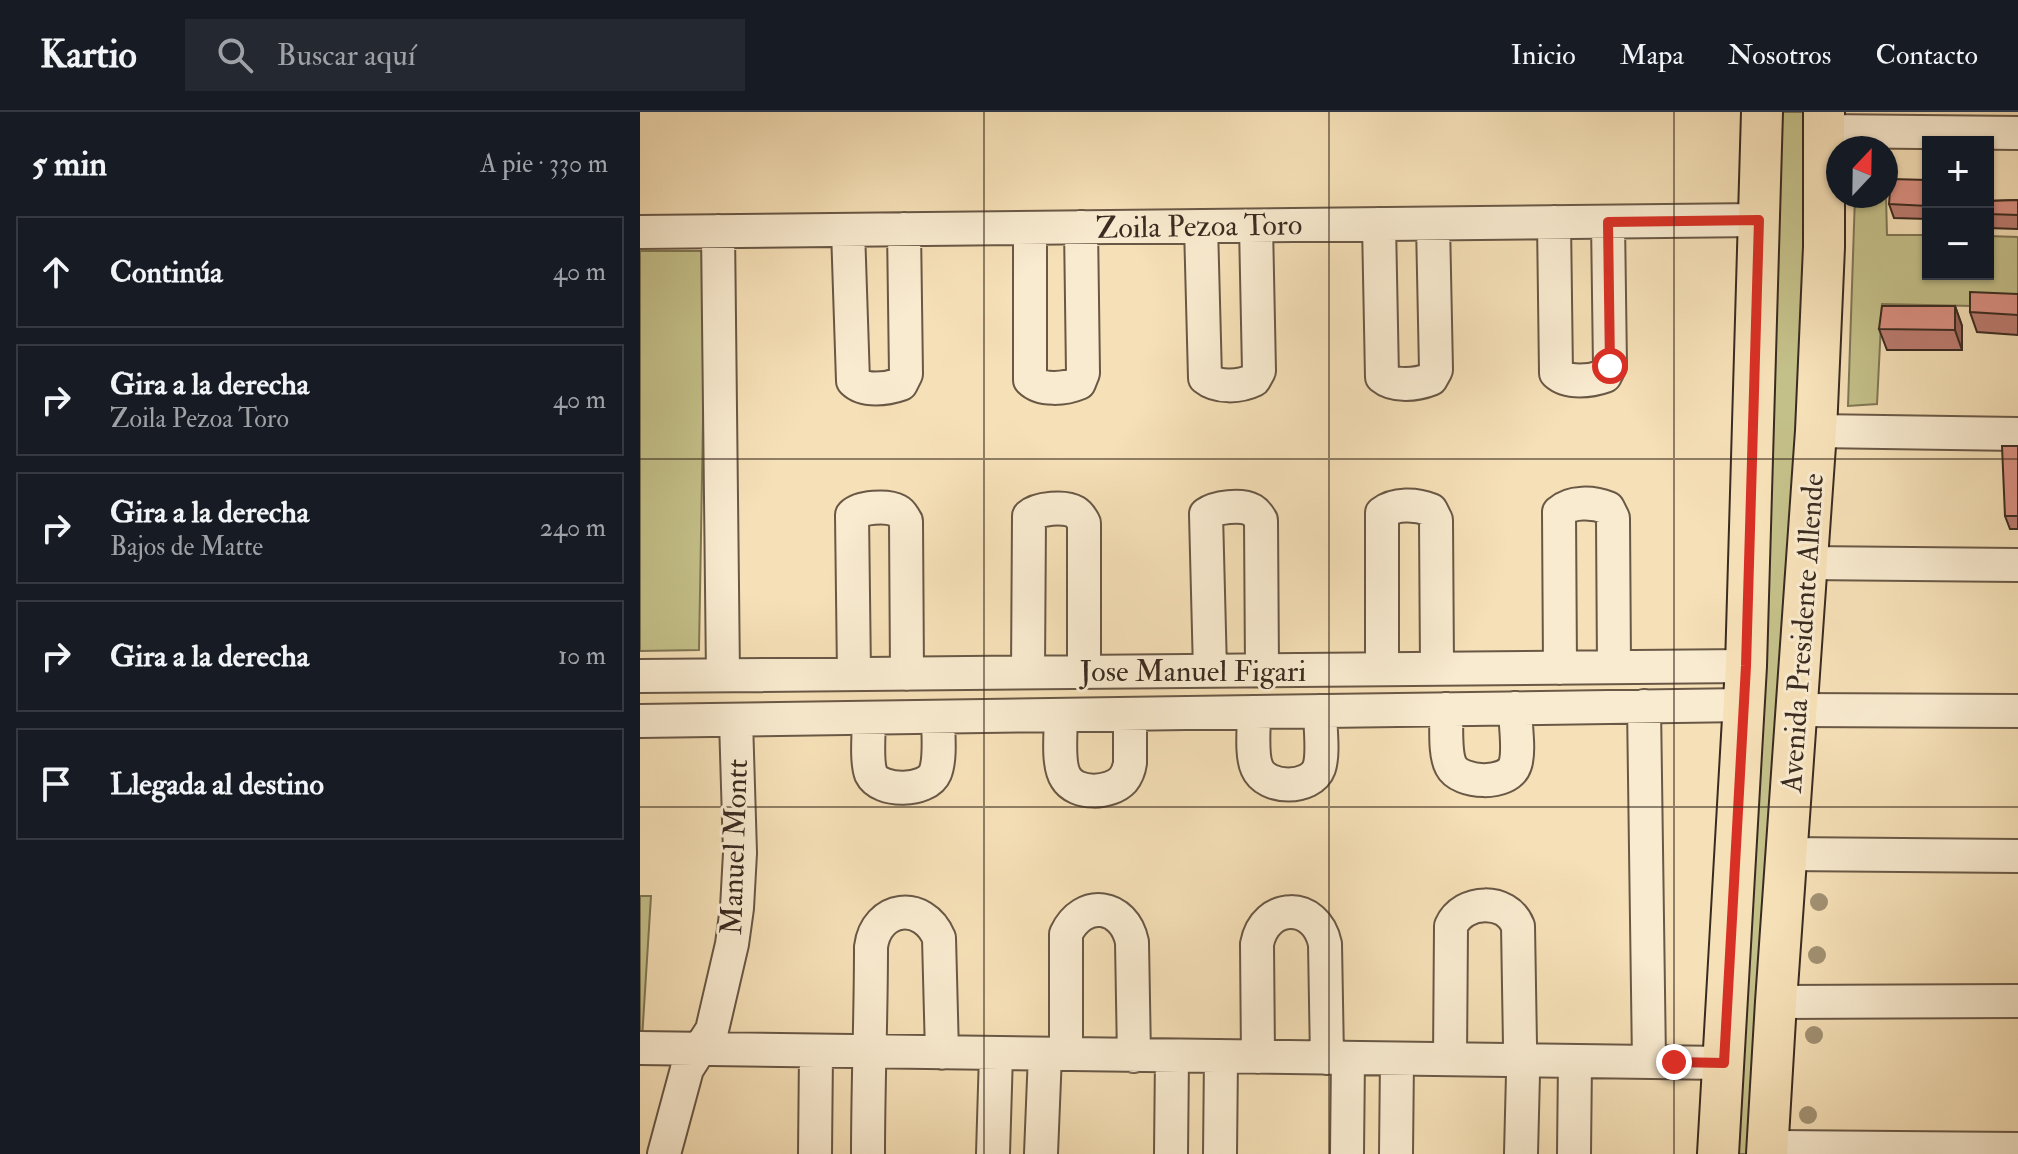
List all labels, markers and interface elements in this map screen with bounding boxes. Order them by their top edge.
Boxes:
search box [185,19,745,91]
text: Kartio [40,31,137,79]
icon: search [213,33,257,77]
text: Buscar aquí [277,37,416,74]
text: Inicio [1511,38,1576,73]
text: Mapa [1620,38,1684,73]
text: Nosotros [1728,38,1831,73]
text: Contacto [1875,38,1978,73]
north arrow [1826,136,1898,208]
map controls [1922,136,1994,280]
button: + [1922,136,1994,208]
text: 5 min [32,143,107,186]
text: A pie · 330 m [480,148,608,180]
street label: Zoila Pezoa Toro [1095,206,1303,247]
button: − [1922,208,1994,280]
icon: ahead [34,250,78,294]
text: Continúa [110,254,223,291]
text: 40 m [553,256,606,288]
route start [1592,348,1628,384]
text: Gira a la derecha [110,366,309,403]
icon: right [34,378,78,422]
text: 40 m [553,384,606,416]
text: Zoila Pezoa Toro [110,403,289,435]
street label: Avenida Presidente Allende [1773,472,1832,795]
text: Gira a la derecha [110,494,309,531]
icon: right [34,506,78,550]
text: 240 m [540,512,606,544]
text: Bajos de Matte [110,531,263,563]
icon: right [34,634,78,678]
text: Gira a la derecha [110,638,309,675]
text: 10 m [558,640,606,672]
street label: Jose Manuel Figari [1079,653,1306,690]
street label: Manuel Montt [713,758,756,936]
icon: arrive [34,762,78,806]
text: Llegada al destino [110,766,324,803]
route end [1656,1044,1692,1080]

